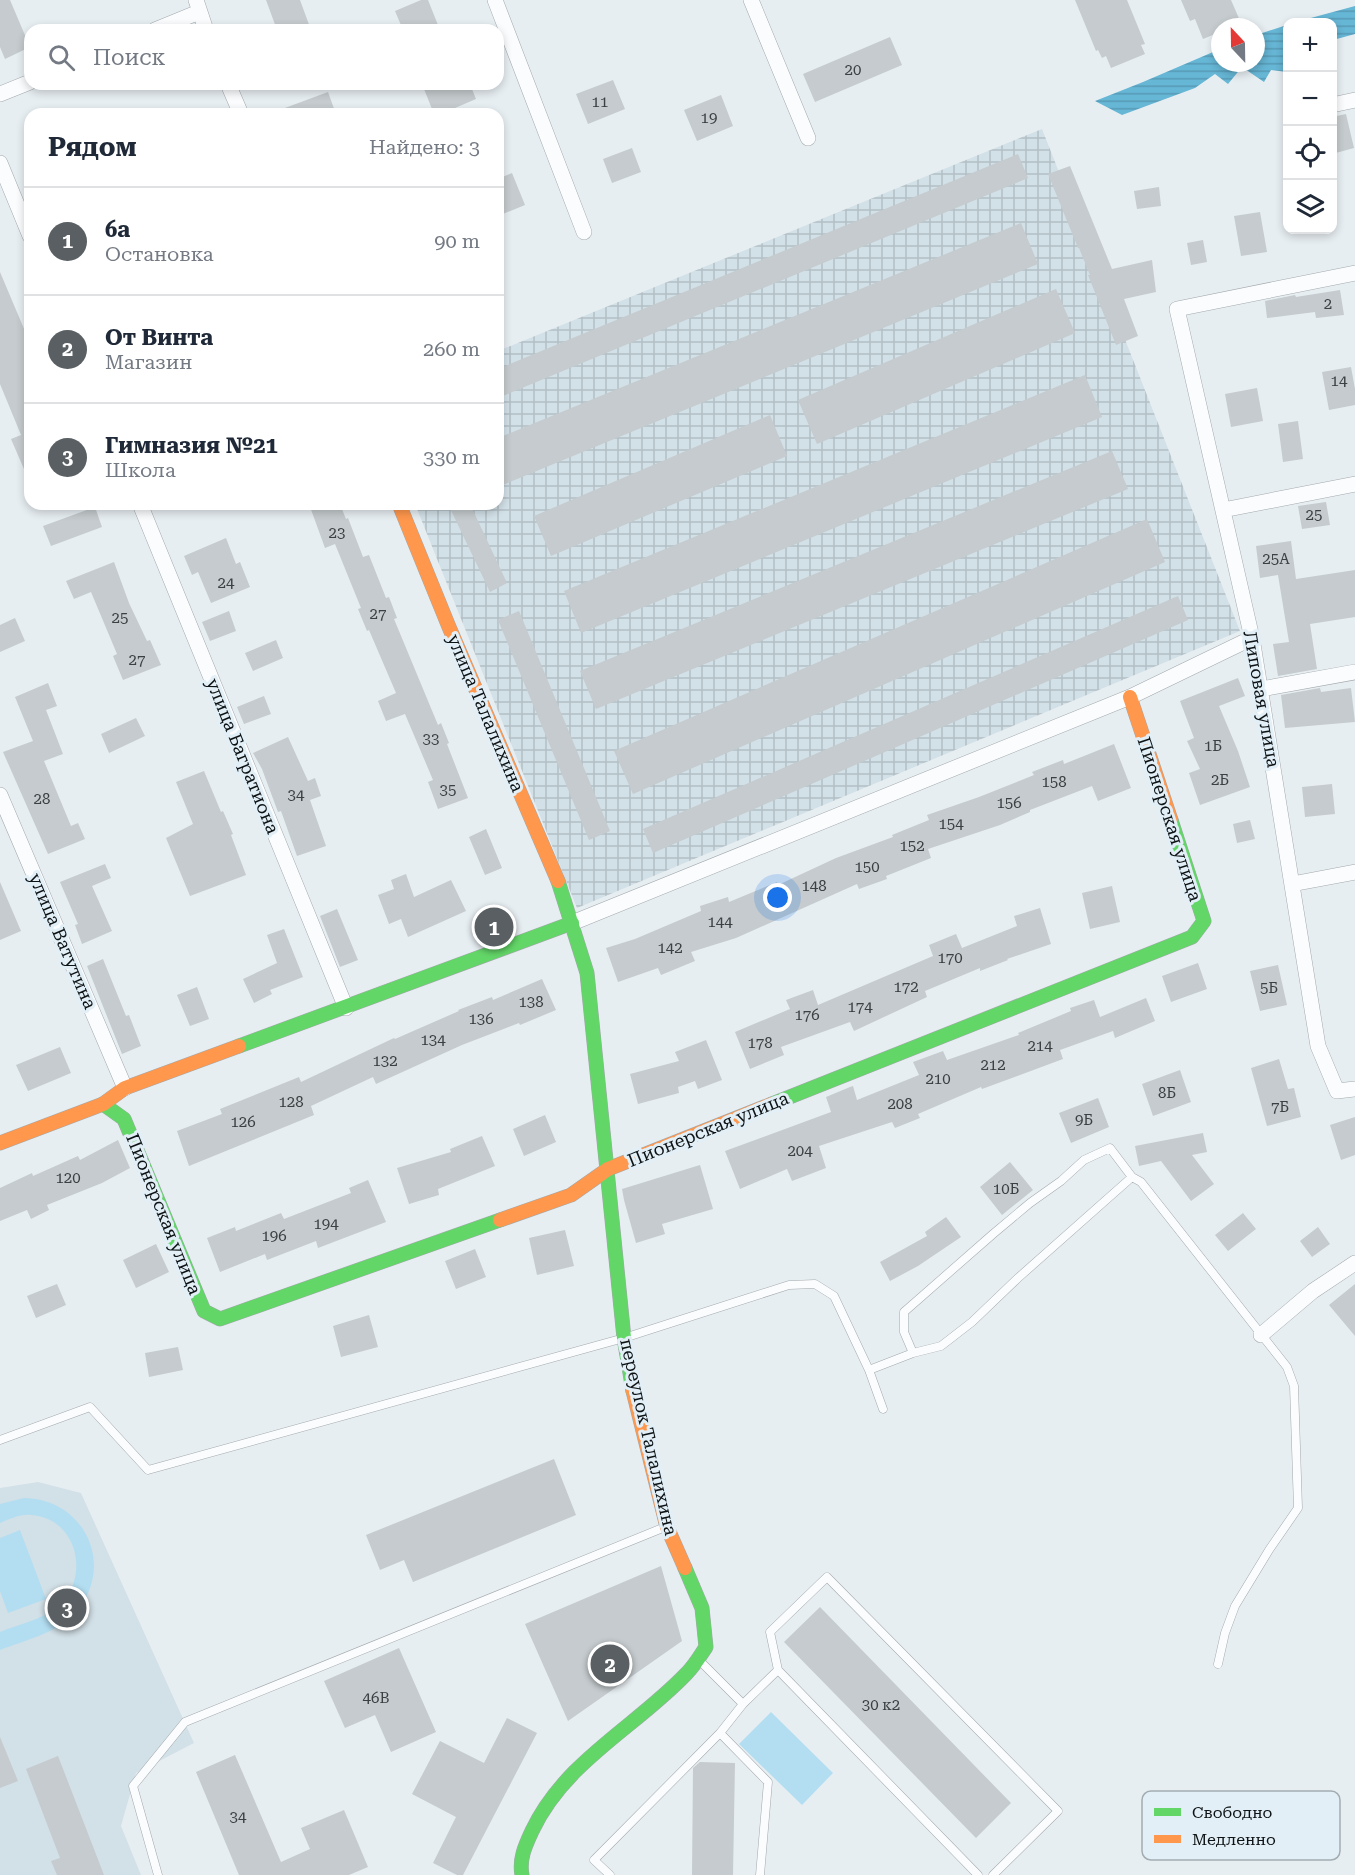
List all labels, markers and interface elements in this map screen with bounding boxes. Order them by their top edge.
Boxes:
north arrow [1211,18,1265,72]
map controls [1283,18,1337,234]
button: + [1283,18,1337,72]
search box [24,24,504,90]
icon: search [45,41,78,74]
text: Поиск [93,45,165,70]
house number: 20 [845,61,861,79]
button: − [1283,72,1337,126]
house number: 11 [592,93,608,111]
house number: 19 [701,109,717,127]
button: locate [1283,126,1337,180]
text: Рядом [48,132,137,162]
text: Найдено: 3 [369,135,480,159]
button: layers [1283,180,1337,234]
text: 6а [105,217,130,242]
text: 1 [62,229,73,253]
text: 90 m [434,229,480,253]
text: Остановка [105,242,214,266]
house number: 2 [1324,295,1332,313]
text: От Винта [105,325,213,350]
text: 2 [62,337,73,361]
text: 260 m [423,337,480,361]
text: Магазин [105,350,192,374]
house number: 14 [1331,372,1348,390]
text: Гимназия №21 [105,433,278,458]
text: 3 [62,445,73,469]
text: 330 m [423,445,480,469]
text: Школа [105,458,176,482]
house number: 25 [1306,506,1322,524]
house number: 23 [329,524,345,542]
house number: 25А [1262,550,1290,568]
house number: 24 [218,574,235,592]
house number: 27 [370,605,386,623]
house number: 25 [112,609,128,627]
street label: Липовая улица [1240,629,1284,769]
street label: улица Талалихина [443,631,529,795]
house number: 27 [129,651,145,669]
street label: улица Багратиона [202,675,284,837]
house number: 33 [423,730,439,748]
street label: Пионерская улица [1133,734,1207,904]
house number: 1Б [1204,737,1222,755]
house number: 2Б [1211,771,1229,789]
house number: 158 [1041,773,1067,791]
house number: 35 [440,781,456,799]
house number: 34 [288,786,305,804]
house number: 28 [34,790,50,808]
house number: 156 [996,794,1022,812]
house number: 154 [938,815,964,833]
house number: 152 [899,837,925,855]
house number: 150 [854,858,880,876]
street label: улица Ватутина [25,870,101,1012]
house number: 148 [801,877,827,895]
your location [763,883,792,912]
pin: 1 [474,904,514,950]
house number: 144 [707,913,733,931]
house number: 142 [657,939,683,957]
house number: 170 [937,949,963,967]
house number: 172 [893,978,919,996]
house number: 5Б [1260,979,1278,997]
house number: 138 [518,993,544,1011]
house number: 174 [847,998,873,1016]
house number: 176 [794,1006,820,1024]
house number: 136 [468,1010,494,1028]
house number: 134 [420,1031,446,1049]
house number: 178 [747,1034,773,1052]
house number: 214 [1027,1037,1053,1055]
house number: 132 [372,1052,398,1070]
house number: 212 [980,1056,1006,1074]
house number: 210 [925,1070,951,1088]
house number: 8Б [1158,1084,1176,1102]
street label: Пионерская улица [625,1087,792,1171]
house number: 128 [278,1093,304,1111]
house number: 208 [887,1095,913,1113]
house number: 7Б [1271,1098,1289,1116]
house number: 9Б [1075,1111,1093,1129]
house number: 126 [230,1113,256,1131]
street label: Пионерская улица [122,1131,206,1298]
house number: 204 [787,1142,813,1160]
house number: 120 [55,1169,81,1187]
house number: 10Б [993,1180,1020,1198]
house number: 194 [313,1215,339,1233]
house number: 196 [261,1227,287,1245]
street label: переулок Талалихина [616,1337,682,1538]
pin: 3 [48,1586,86,1630]
pin: 2 [590,1642,630,1686]
house number: 46В [363,1689,389,1707]
house number: 30 к2 [862,1696,900,1714]
legend [1142,1791,1340,1860]
text: Свободно [1192,1803,1273,1822]
house number: 34 [230,1808,247,1826]
text: Медленно [1192,1830,1276,1849]

